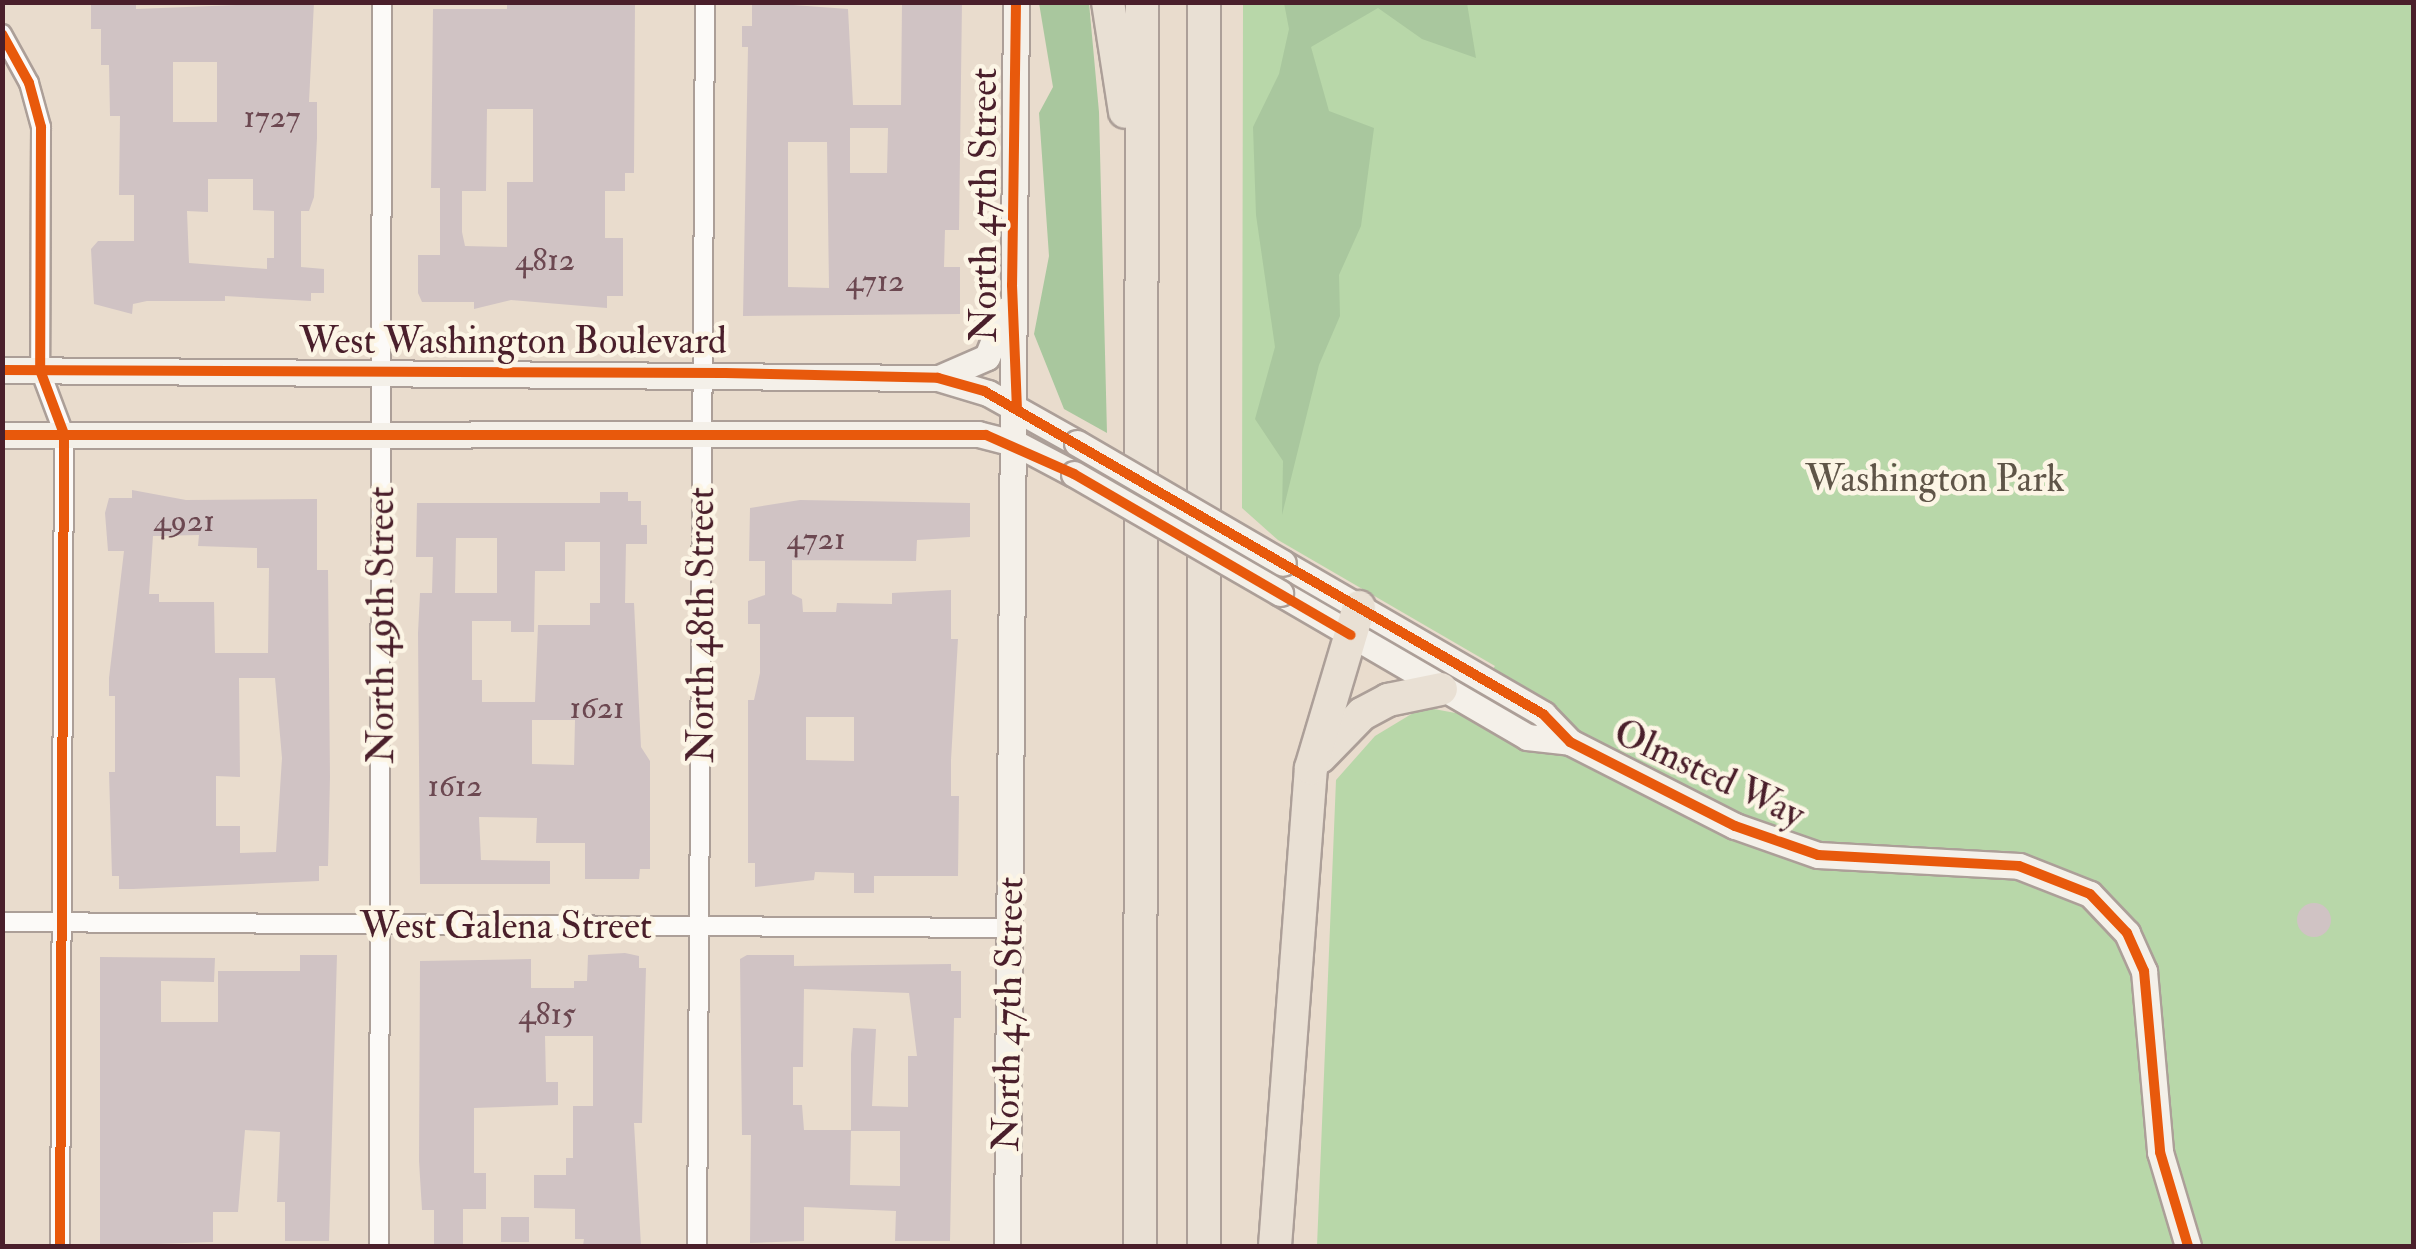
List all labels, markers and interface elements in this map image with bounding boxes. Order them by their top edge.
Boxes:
street label: North 47th Street [962,68,1008,342]
house number: 1727 [244,98,300,136]
house number: 4812 [515,241,575,279]
house number: 4712 [846,262,904,300]
street label: West Washington Boulevard [299,319,727,365]
park label: Washington Park [1805,457,2065,503]
street label: North 49th Street [359,486,405,764]
street label: North 48th Street [679,487,725,763]
house number: 4921 [153,502,215,540]
house number: 4721 [787,520,845,558]
house number: 1621 [569,689,625,727]
street label: Olmsted Way [1606,710,1812,838]
house number: 1612 [428,767,482,805]
street label: North 47th Street [984,876,1034,1152]
street label: West Galena Street [360,904,652,950]
house number: 4815 [518,995,576,1033]

